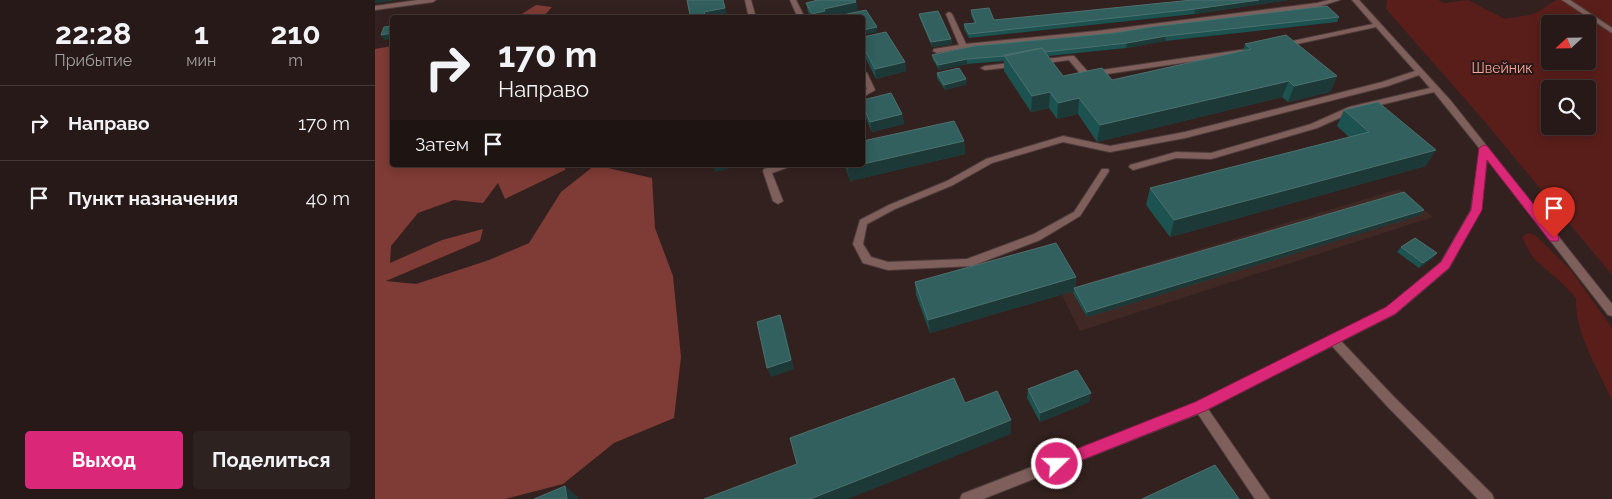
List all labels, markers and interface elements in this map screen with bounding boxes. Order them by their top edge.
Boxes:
north arrow [1541,15,1596,70]
map controls [1541,15,1596,135]
text: 22:28 [55,16,131,51]
text: 1 [194,16,209,51]
text: 210 [271,16,321,51]
text: 170 m [498,34,597,75]
icon: right [415,35,480,100]
text: Прибытие [54,51,132,70]
text: мин [186,51,216,70]
text: m [288,51,303,70]
park label: Швейник [1471,60,1533,76]
text: Направо [498,76,589,102]
button: search [1541,80,1596,135]
icon: right [25,109,53,137]
text: Направо [68,112,149,134]
text: 170 m [298,112,350,134]
icon: arrive [479,130,507,158]
text: Затем [415,133,469,155]
icon: arrive [25,184,53,212]
text: Пункт назначения [68,187,238,209]
text: 40 m [306,187,350,209]
pin [1533,187,1575,238]
icon: arrive [1540,194,1568,222]
button: Выход [25,431,183,489]
button: Поделиться [193,431,350,489]
position arrow [1030,437,1082,489]

